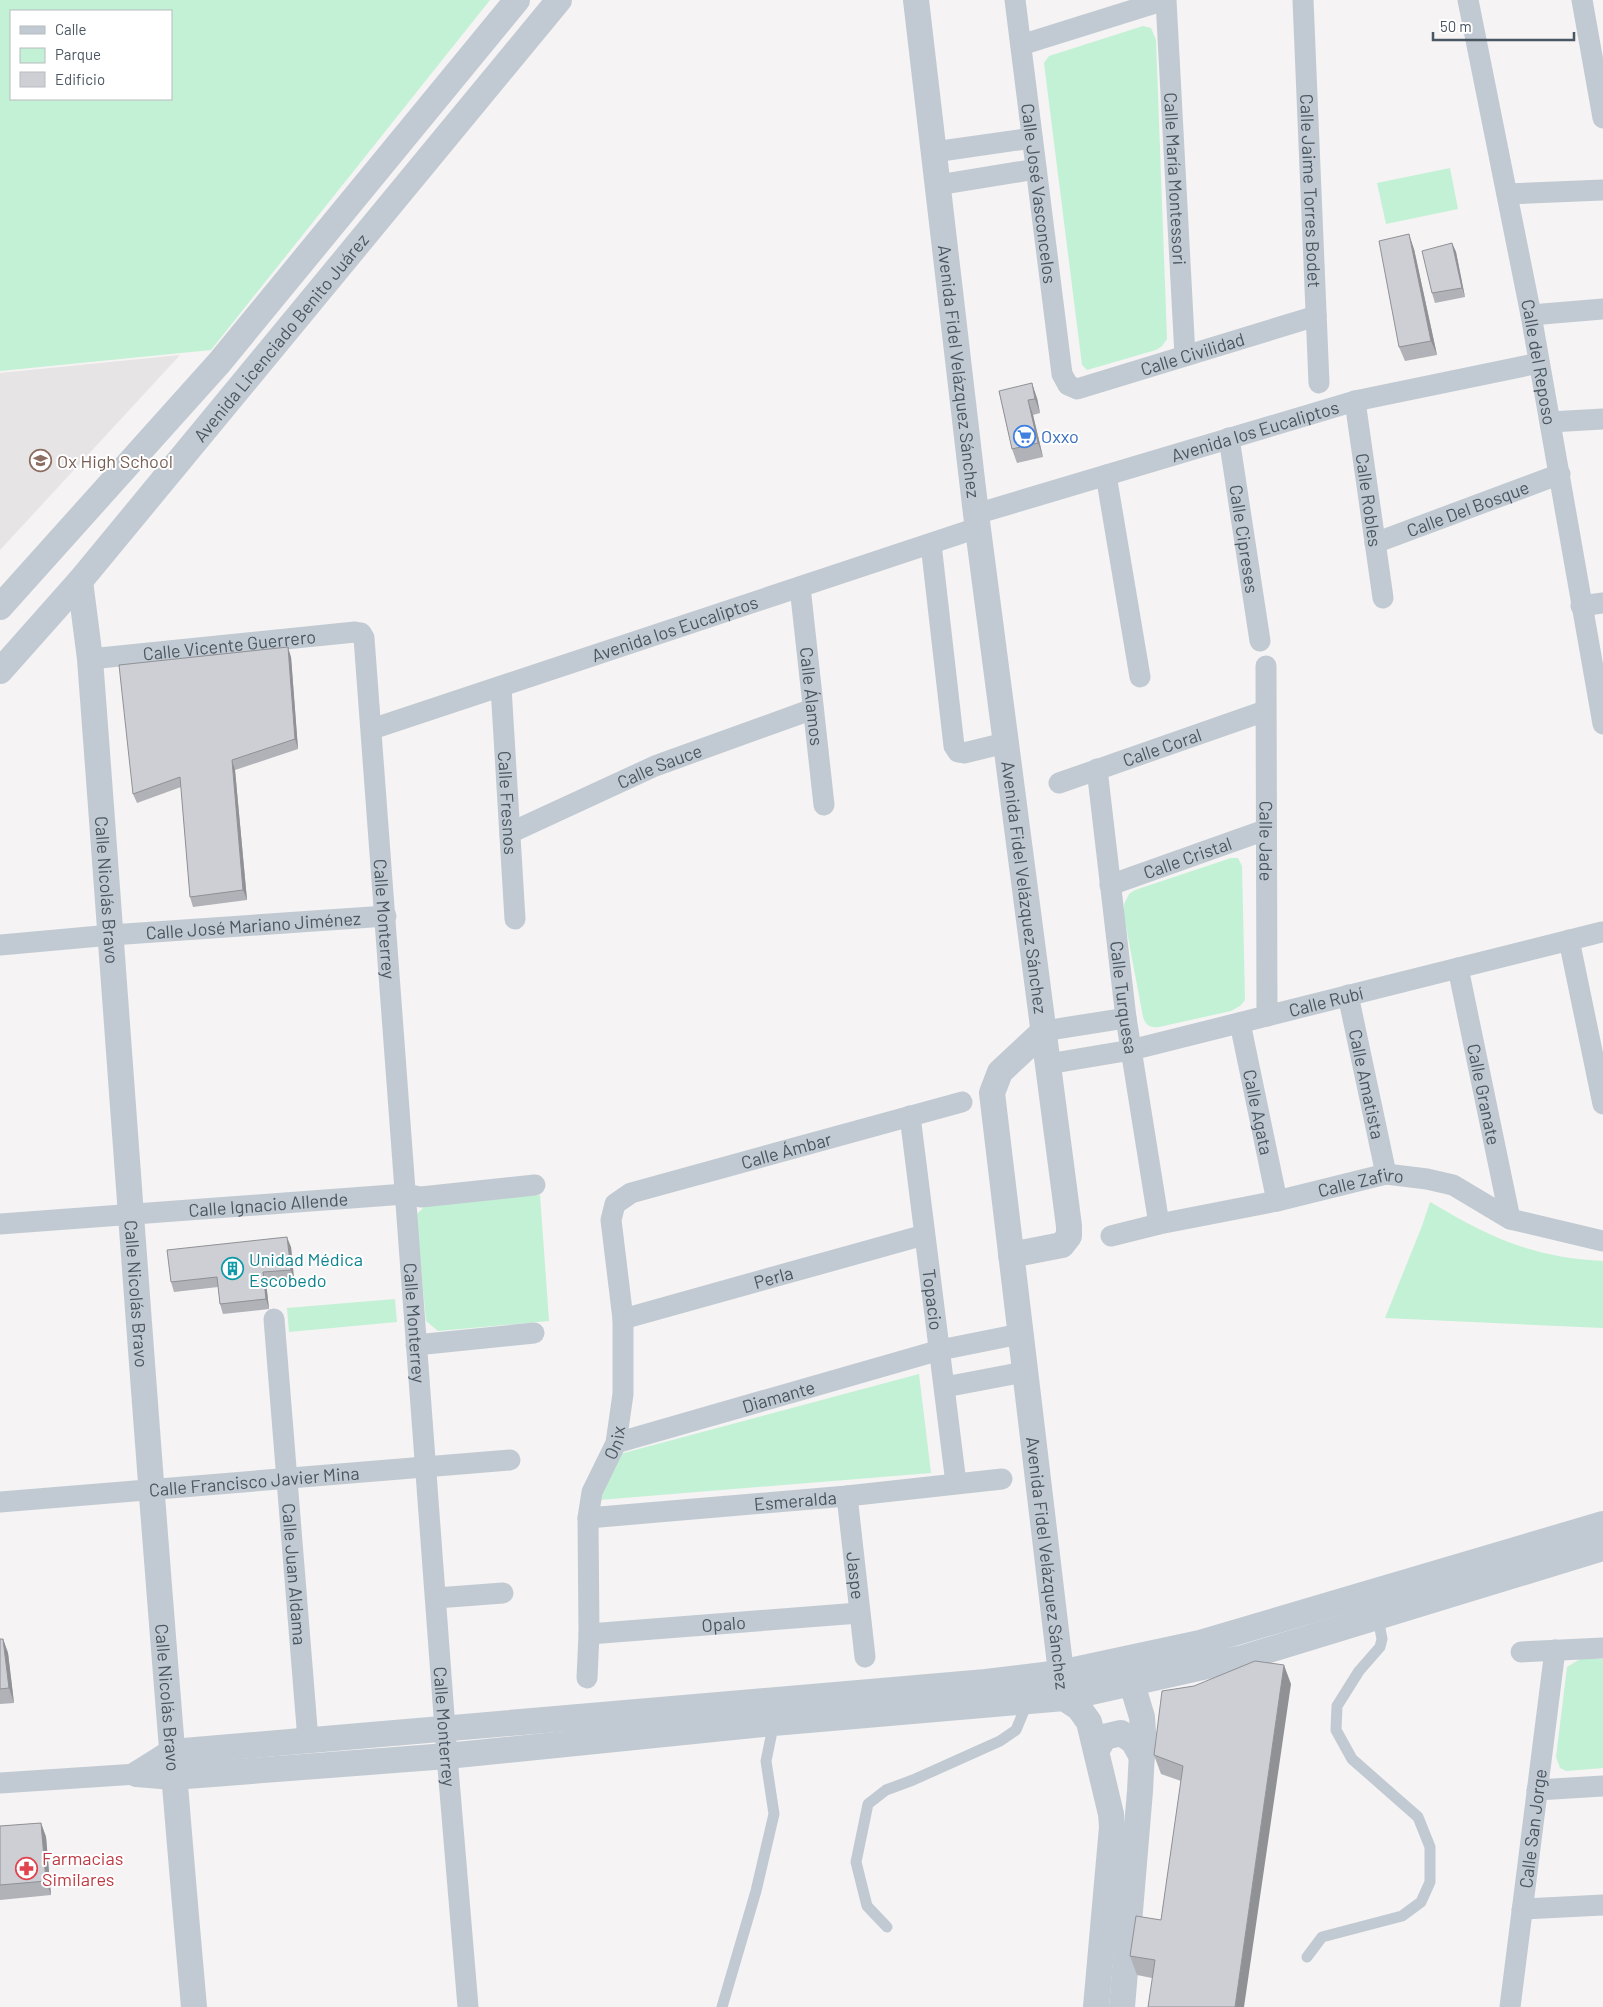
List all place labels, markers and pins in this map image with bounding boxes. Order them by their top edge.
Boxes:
supermarket icon: Oxxo [1013,424,1037,448]
place label: Oxxo [1041,425,1079,447]
school or university icon: Ox High School [29,449,53,473]
place label: Ox High School [57,450,173,472]
place label: Unidad Médica Escobedo [249,1248,363,1291]
building icon: Unidad Médica Escobedo [221,1257,245,1281]
place label: Farmacias Similares [42,1847,123,1890]
pharmacy icon: Farmacias Similares [14,1856,38,1880]

